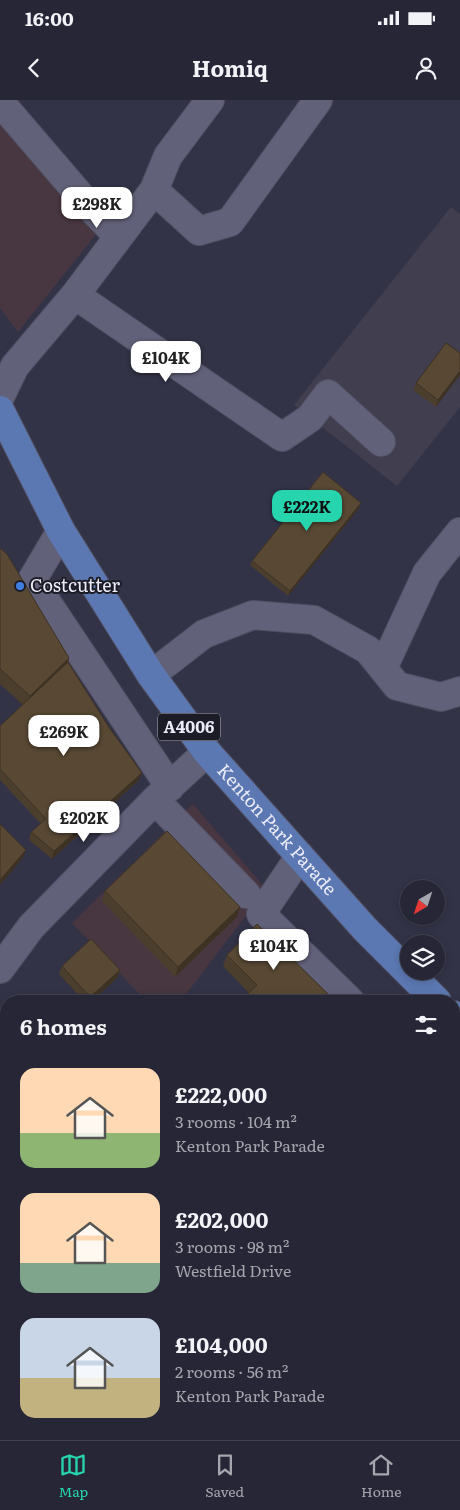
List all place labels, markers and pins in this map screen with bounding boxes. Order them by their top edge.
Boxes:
pin: £298K [62,186,132,229]
pin: £104K [131,340,201,383]
pin: £222K [272,490,342,532]
place label: Costcutter [30,571,120,598]
marker: Costcutter [14,580,26,592]
pin: £269K [29,714,99,757]
pin: £202K [49,800,119,843]
pin: £104K [239,928,309,971]

